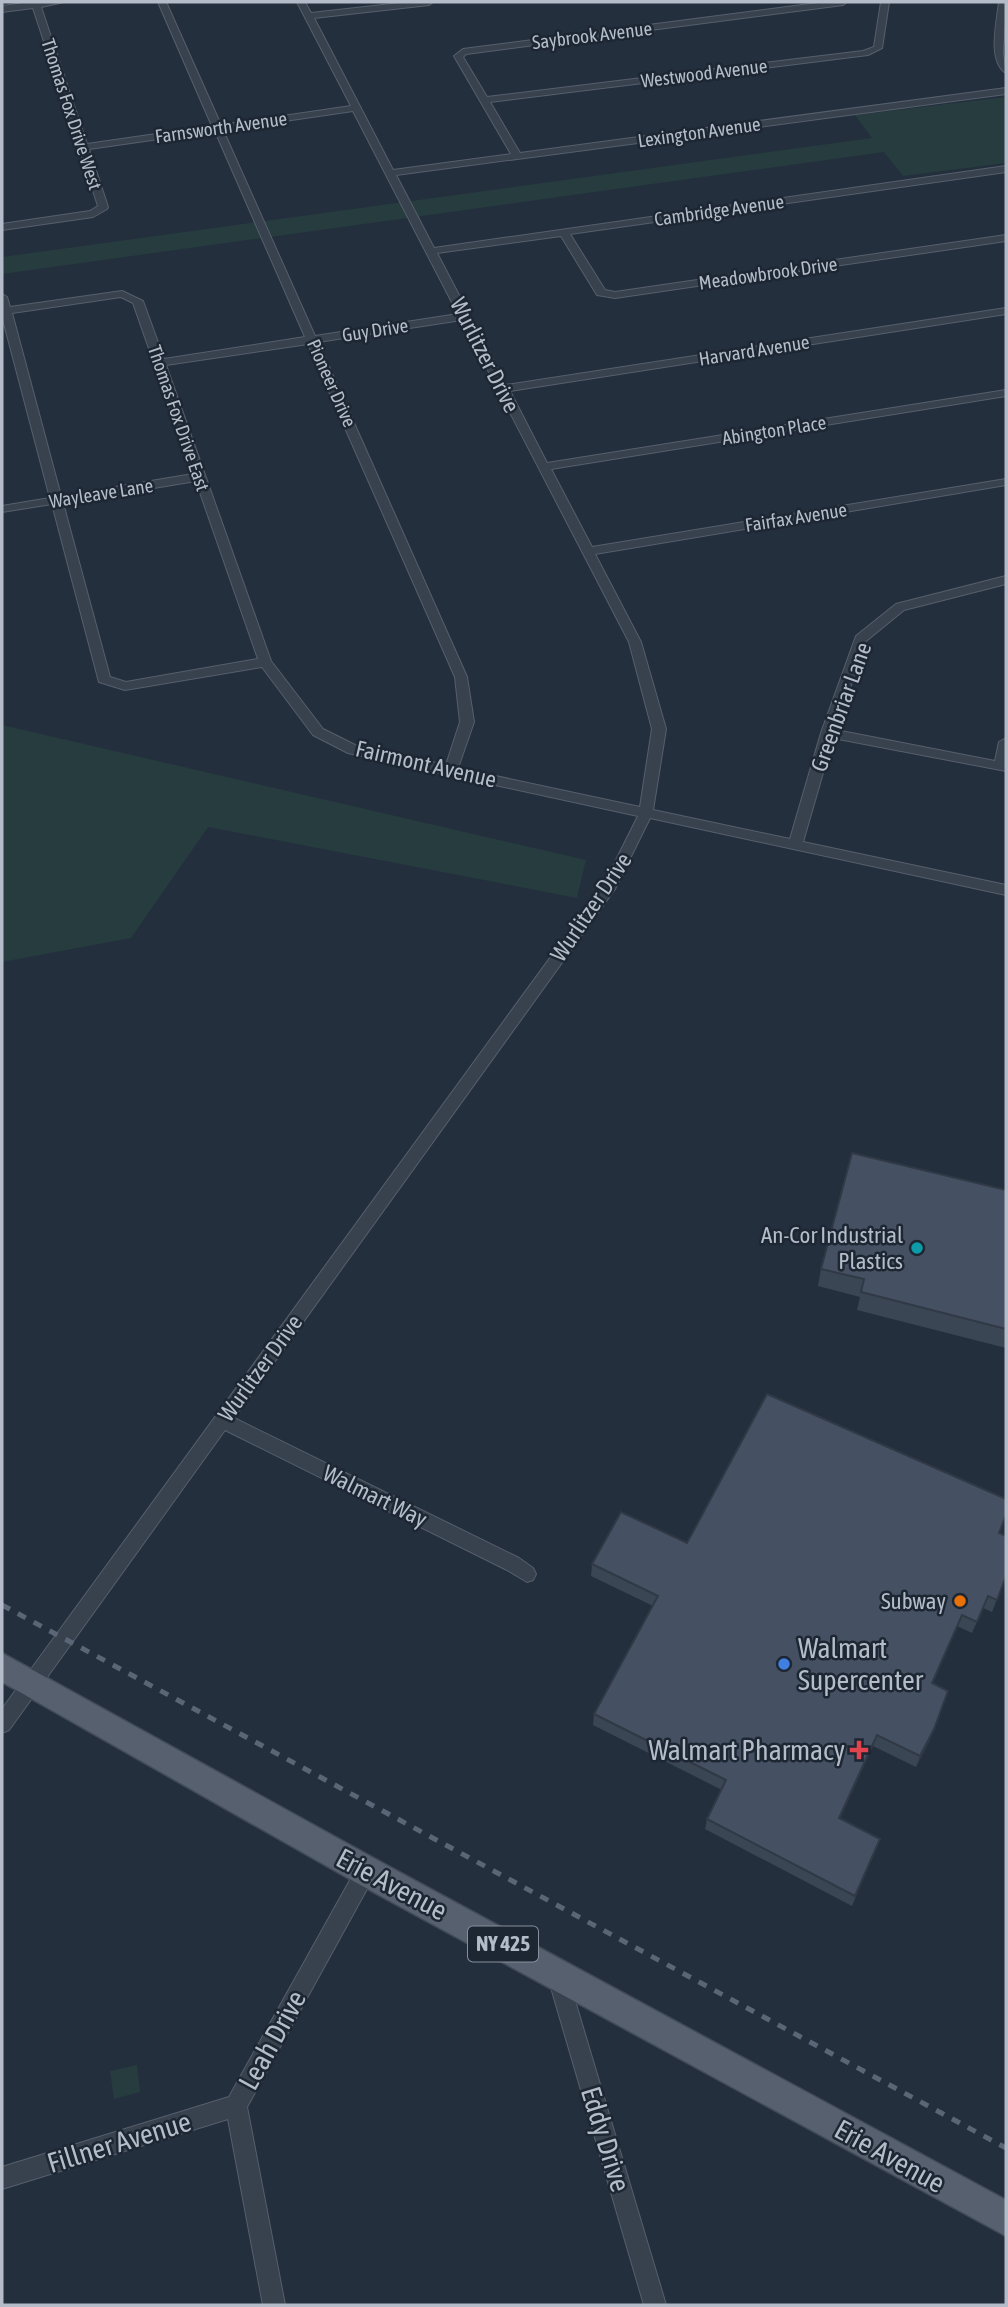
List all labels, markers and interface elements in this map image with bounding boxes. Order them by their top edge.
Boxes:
street label: Saybrook Avenue [531,17,653,53]
street label: Thomas Fox Drive West [37,36,107,192]
street label: Westwood Avenue [640,54,768,92]
street label: Farnsworth Avenue [154,107,288,147]
street label: Lexington Avenue [636,112,762,152]
street label: Cambridge Avenue [653,190,785,230]
street label: Meadowbrook Drive [697,252,839,294]
street label: Wurlitzer Drive [445,293,525,417]
street label: Guy Drive [340,314,410,346]
street label: Harvard Avenue [697,330,811,370]
street label: Pioneer Drive [303,336,361,430]
street label: Thomas Fox Drive East [144,342,214,494]
street label: Abington Place [720,411,828,449]
street label: Wayleave Lane [47,474,155,512]
street label: Fairfax Avenue [743,498,849,536]
street label: Greenbriar Lane [806,639,876,775]
street label: Fairmont Avenue [353,735,499,793]
street label: Wurlitzer Drive [545,848,637,966]
place label: An-Cor Industrial Plastics [761,1222,903,1274]
marker: An-Cor Industrial Plastics [909,1240,925,1256]
street label: Wurlitzer Drive [213,1310,307,1426]
street label: Walmart Way [319,1460,431,1532]
place label: Subway [881,1588,946,1614]
marker: Subway [952,1593,968,1609]
place label: Walmart Supercenter [798,1632,924,1696]
marker: Walmart Supercenter [776,1656,792,1672]
place label: Walmart Pharmacy [648,1734,845,1766]
marker: Walmart Pharmacy [851,1742,867,1758]
street label: Erie Avenue [331,1842,453,1926]
road number: NY 425 [468,1926,538,1962]
street label: Leah Drive [232,1985,312,2095]
street label: Eddy Drive [575,2083,637,2195]
street label: Fillner Avenue [43,2105,195,2179]
street label: Erie Avenue [829,2113,951,2199]

